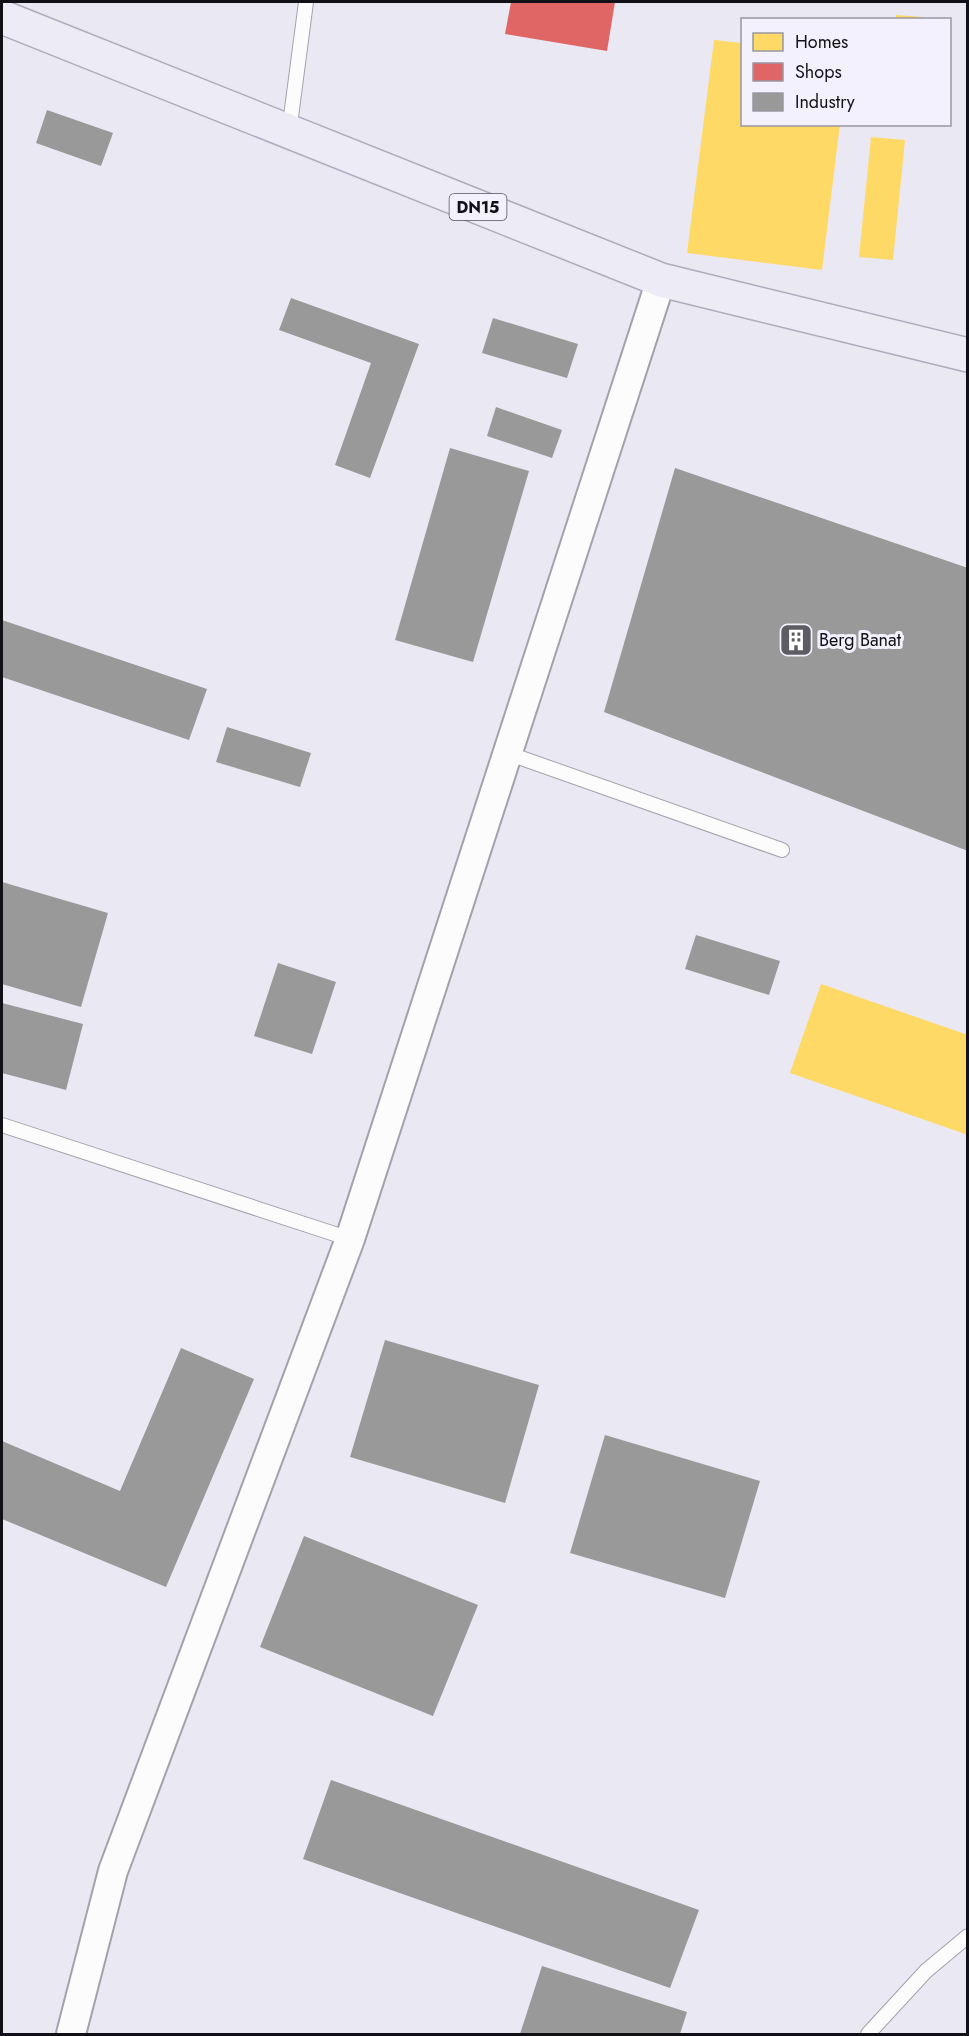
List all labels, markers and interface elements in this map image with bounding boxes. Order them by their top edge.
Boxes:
legend [741,18,951,126]
text: Homes [795,29,848,55]
text: Shops [795,59,842,85]
text: Industry [795,89,855,115]
road number: DN15 [450,194,506,220]
building icon: Berg Banat [778,622,814,658]
place label: Berg Banat [819,627,902,653]

